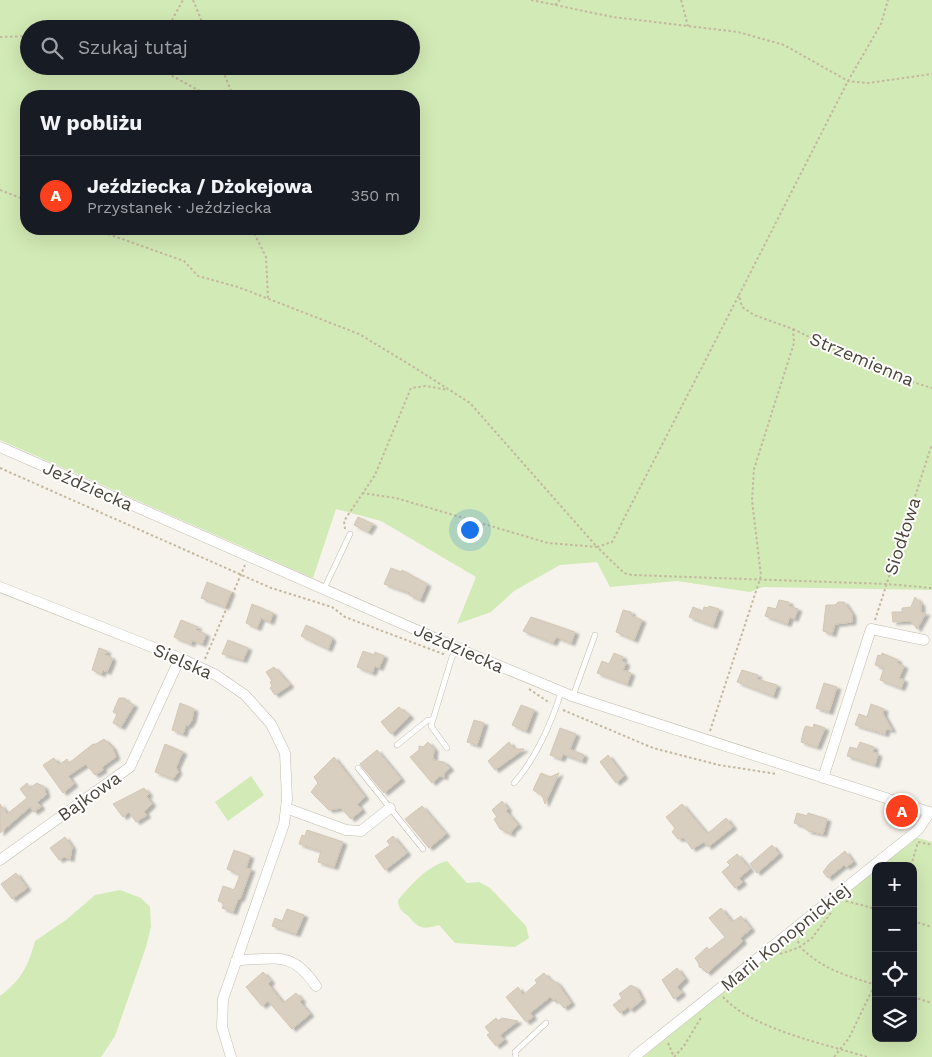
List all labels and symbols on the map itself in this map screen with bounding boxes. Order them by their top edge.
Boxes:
street label: Strzemienna [807,328,917,390]
street label: Jeździecka [40,457,136,515]
street label: Siodłowa [880,494,924,578]
your location [457,517,483,543]
street label: Jeździecka [411,619,507,677]
street label: Sielska [150,639,216,683]
street label: Bajkowa [53,767,125,825]
pin: A [886,792,918,830]
street label: Marii Konopnickiej [716,879,854,995]

